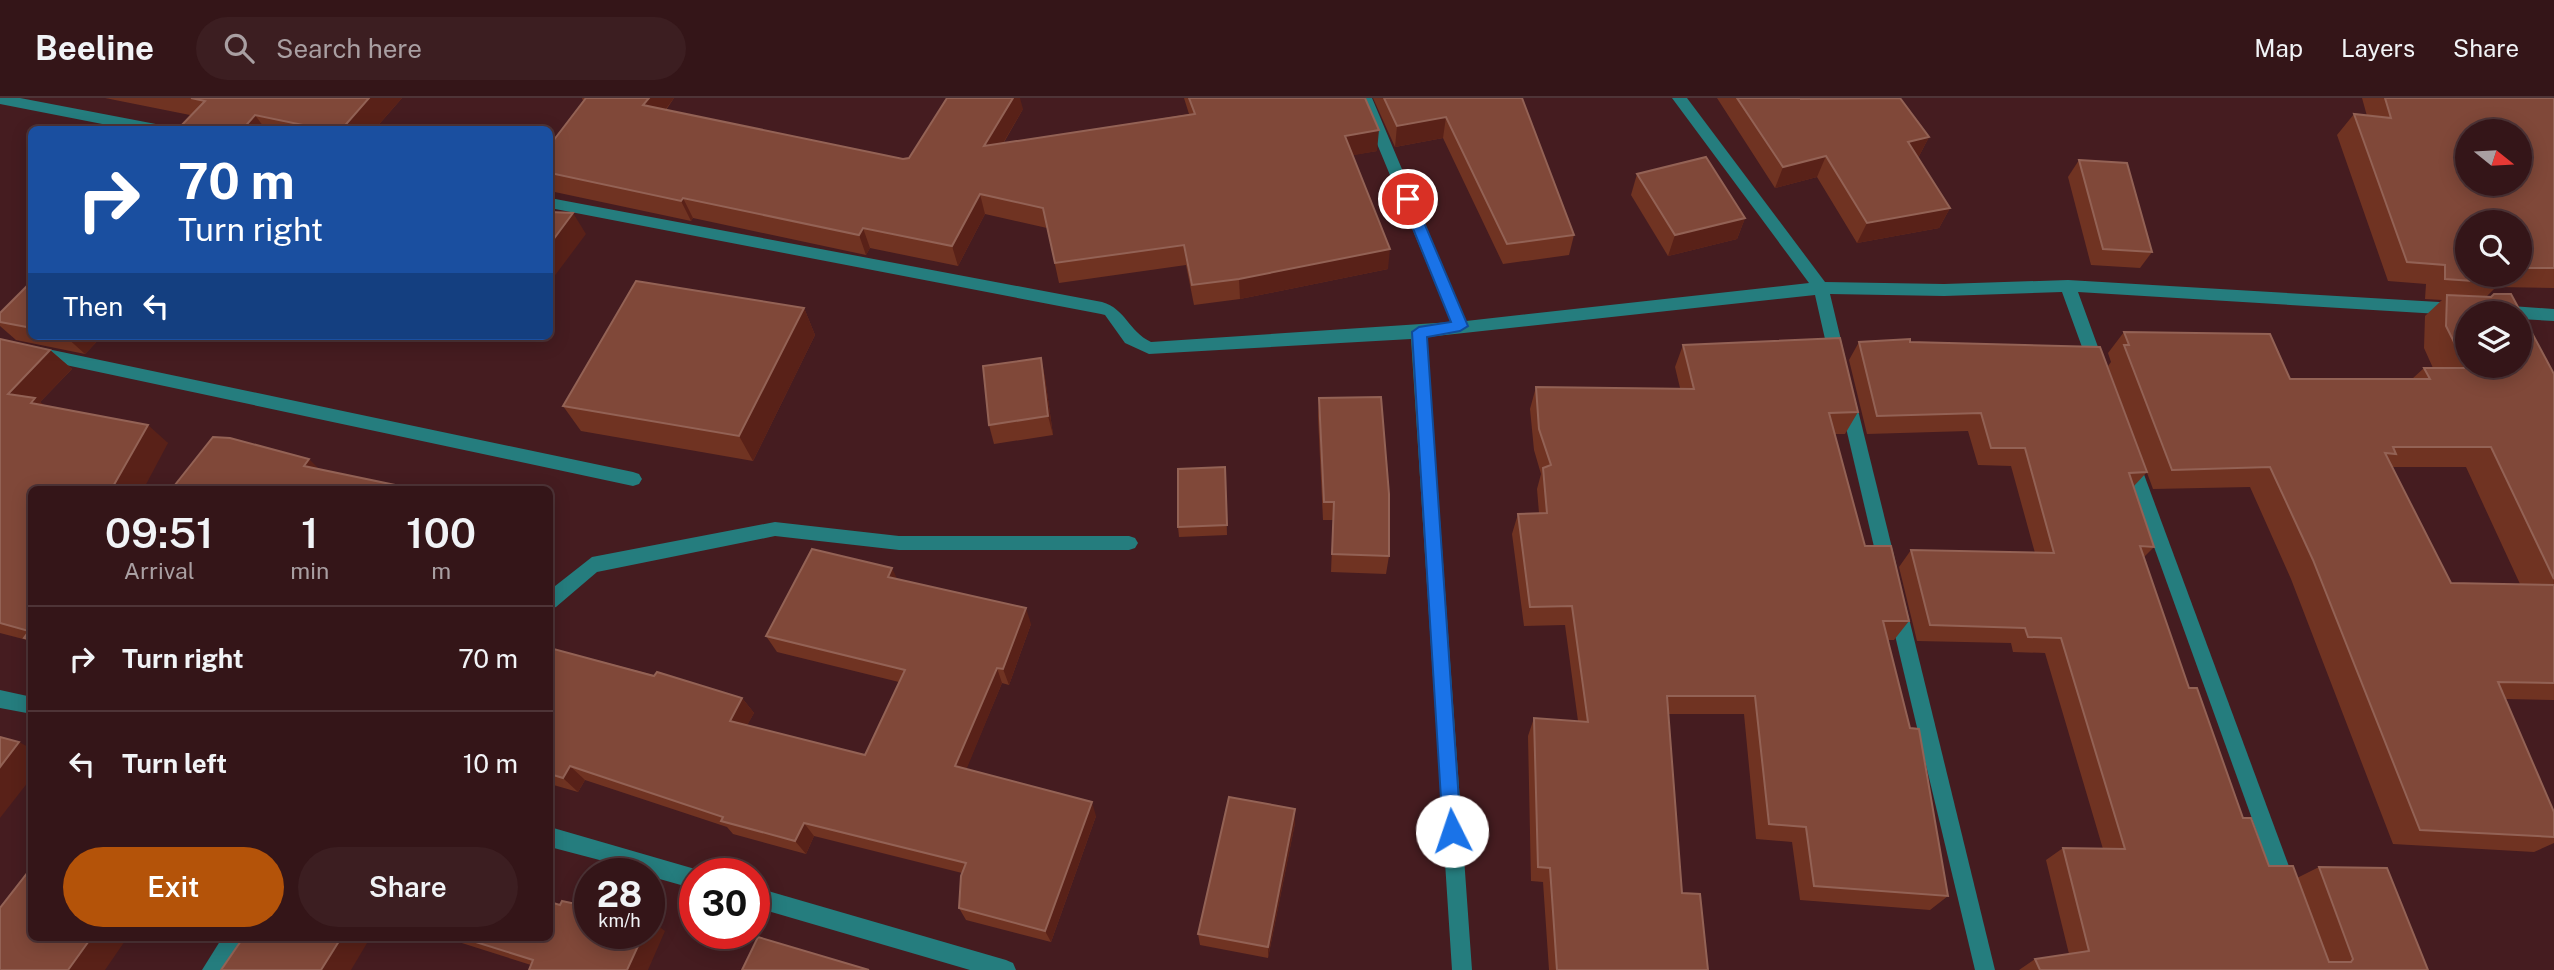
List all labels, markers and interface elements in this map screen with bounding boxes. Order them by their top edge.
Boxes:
search box [196,17,686,80]
text: Beeline [35,29,154,67]
icon: search [220,29,258,67]
text: Search here [276,33,422,64]
text: Map [2254,34,2303,62]
text: Layers [2341,34,2415,62]
text: Share [2453,34,2519,62]
north arrow [2455,119,2532,196]
map controls [2455,119,2532,378]
text: 70 m [178,152,295,210]
icon: right [63,154,154,245]
pin [1378,169,1438,229]
icon: arrive [1389,180,1427,218]
button: search [2455,210,2532,287]
text: Turn right [178,211,323,248]
icon: left [137,287,175,325]
text: Then [63,291,123,322]
button: layers [2455,301,2532,378]
text: 09:51 [105,508,214,557]
text: 1 [301,508,319,557]
text: 100 [406,508,476,557]
text: Arrival [124,557,195,584]
text: min [290,557,329,584]
text: m [431,557,451,584]
icon: right [63,640,101,678]
text: Turn right [122,643,244,674]
text: 70 m [458,643,518,674]
icon: left [63,745,101,783]
text: Turn left [122,748,227,779]
text: 10 m [463,748,518,779]
position arrow [1415,794,1489,868]
button: Exit [63,847,284,927]
button: Share [298,847,518,927]
speed limit sign: 30 [679,858,770,949]
text: 28 [597,874,642,915]
text: km/h [598,910,641,931]

